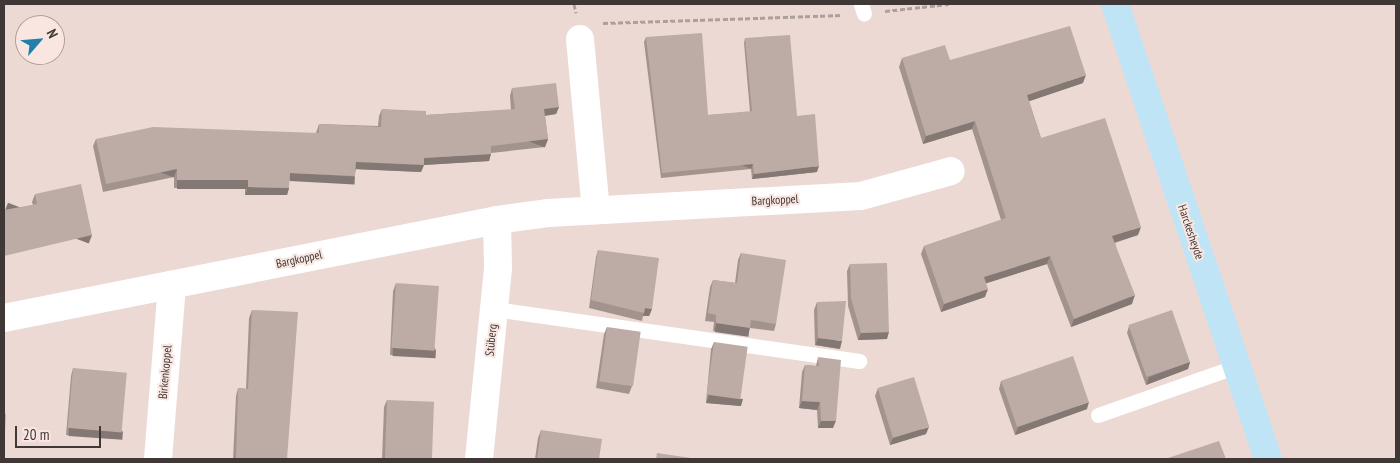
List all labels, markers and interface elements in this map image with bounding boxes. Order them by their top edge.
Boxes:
north arrow [15,15,65,65]
text: N [43,26,62,41]
street label: Bargkoppel [751,192,799,208]
street label: Harckesheyde [1175,203,1207,261]
street label: Bargkoppel [275,247,323,271]
street label: Stüberg [482,323,500,357]
street label: Birkenkoppel [155,344,175,400]
scale bar [18,416,104,448]
text: 20 m [23,425,49,444]

